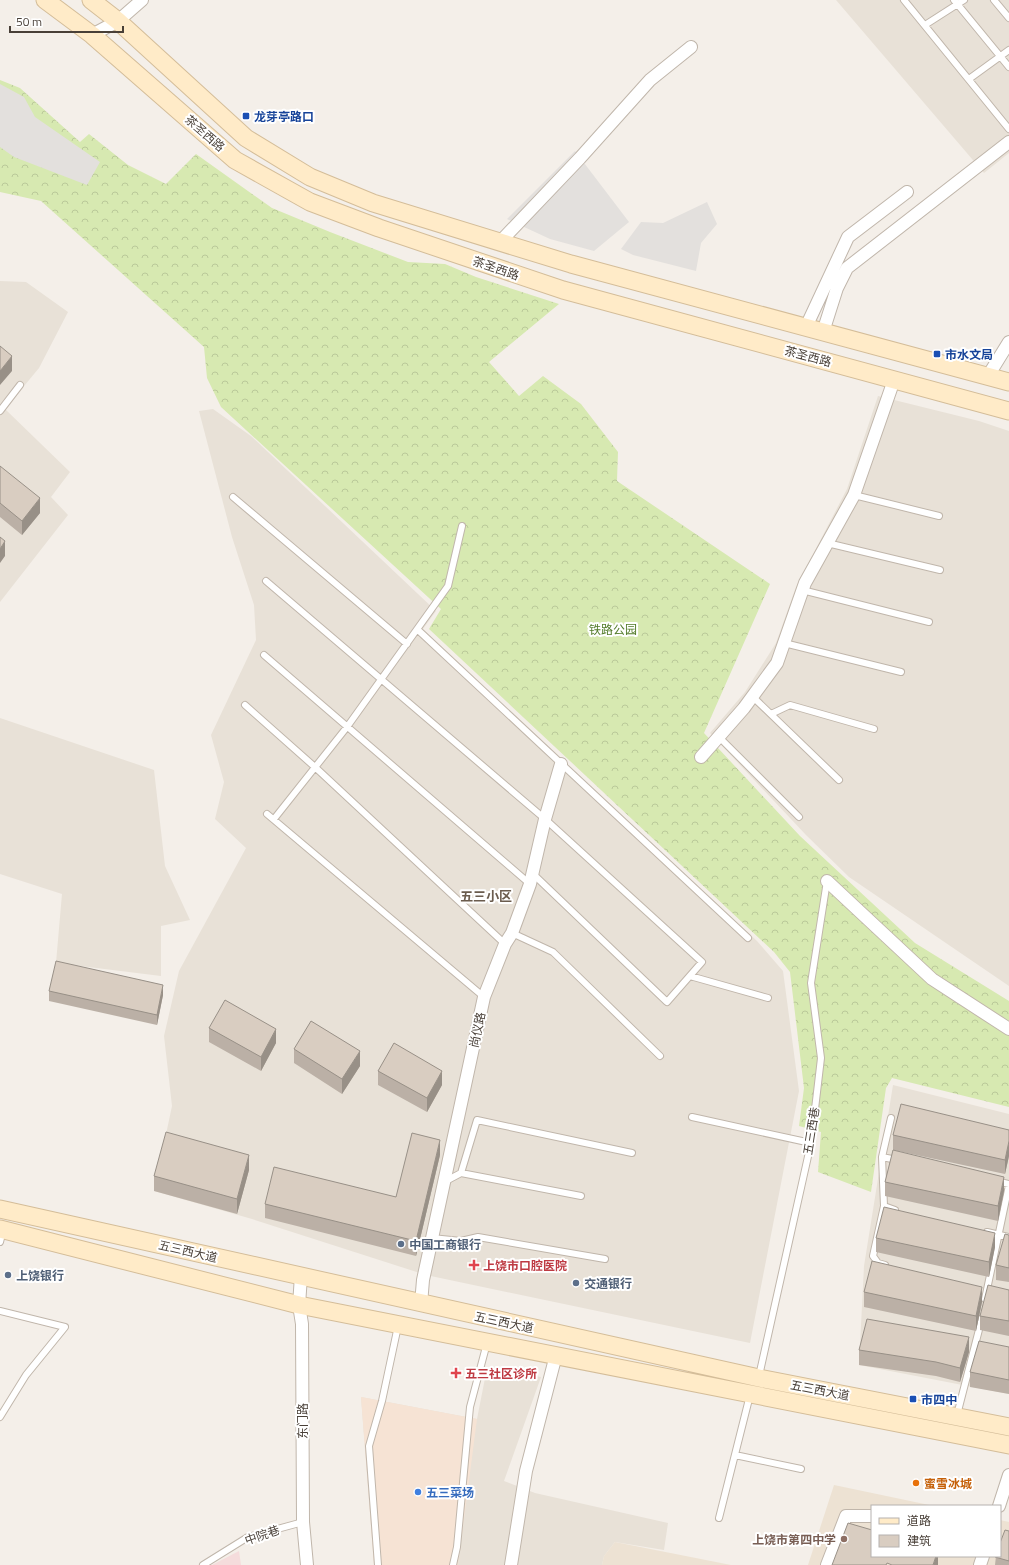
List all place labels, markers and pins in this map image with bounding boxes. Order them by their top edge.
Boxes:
place label: 龙芽亭路口 [254,107,314,126]
marker: 龙芽亭路口 [241,111,251,121]
place label: 市水文局 [945,345,993,364]
marker: 市水文局 [932,349,942,359]
place label: 中国工商银行 [409,1235,481,1254]
marker: 中国工商银行 [396,1239,406,1249]
place label: 上饶市口腔医院 [483,1256,567,1275]
marker: 上饶市口腔医院 [468,1259,480,1271]
place label: 上饶银行 [16,1266,64,1285]
marker: 上饶银行 [3,1270,13,1280]
place label: 交通银行 [584,1274,632,1293]
marker: 交通银行 [571,1278,581,1288]
place label: 五三社区诊所 [465,1364,537,1383]
marker: 五三社区诊所 [450,1367,462,1379]
place label: 市四中 [921,1390,957,1409]
marker: 市四中 [908,1394,918,1404]
place label: 蜜雪冰城 [924,1474,972,1493]
marker: 蜜雪冰城 [911,1478,921,1488]
place label: 五三菜场 [426,1483,474,1502]
marker: 五三菜场 [413,1487,423,1497]
place label: 上饶市第四中学 [752,1530,836,1549]
marker: 上饶市第四中学 [839,1534,849,1544]

